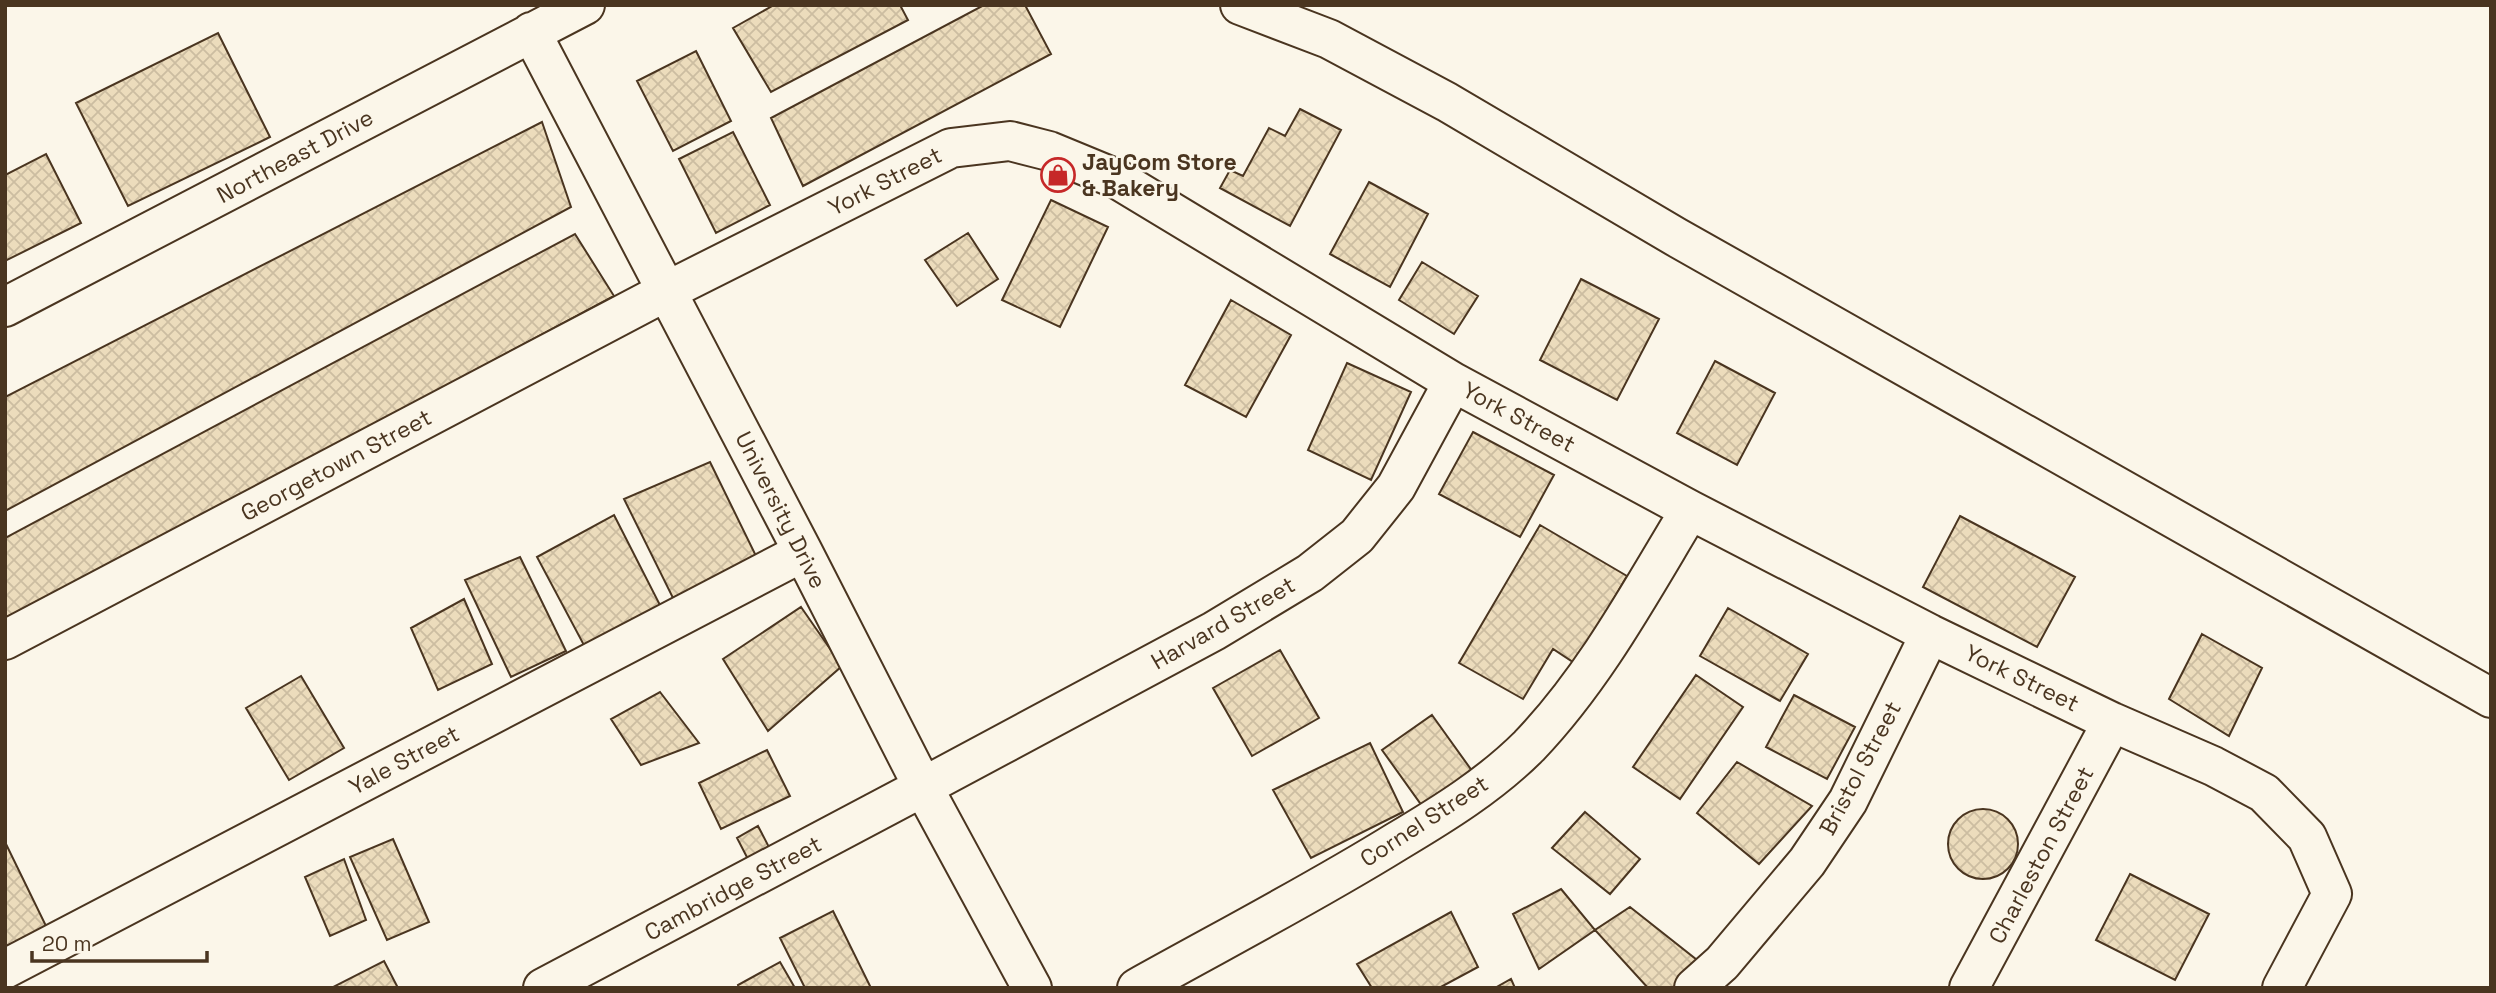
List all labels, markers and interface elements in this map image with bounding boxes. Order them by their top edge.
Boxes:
street label: Northeast Drive [212,102,378,210]
street label: York Street [823,140,947,222]
place label: JayCom Store & Bakery [1082,147,1237,203]
shop icon: JayCom Store & Bakery [1039,156,1077,194]
street label: York Street [1457,375,1581,459]
street label: Georgetown Street [235,402,437,528]
street label: University Drive [728,426,834,594]
street label: Harvard Street [1146,570,1300,676]
street label: York Street [1960,637,2084,719]
street label: Bristol Street [1812,696,1908,840]
street label: Yale Street [344,718,464,802]
street label: Charleston Street [1982,761,2100,949]
street label: Cornel Street [1354,768,1494,874]
street label: Cambridge Street [639,829,827,947]
scale bar [32,920,206,964]
text: 20 m [42,930,92,957]

